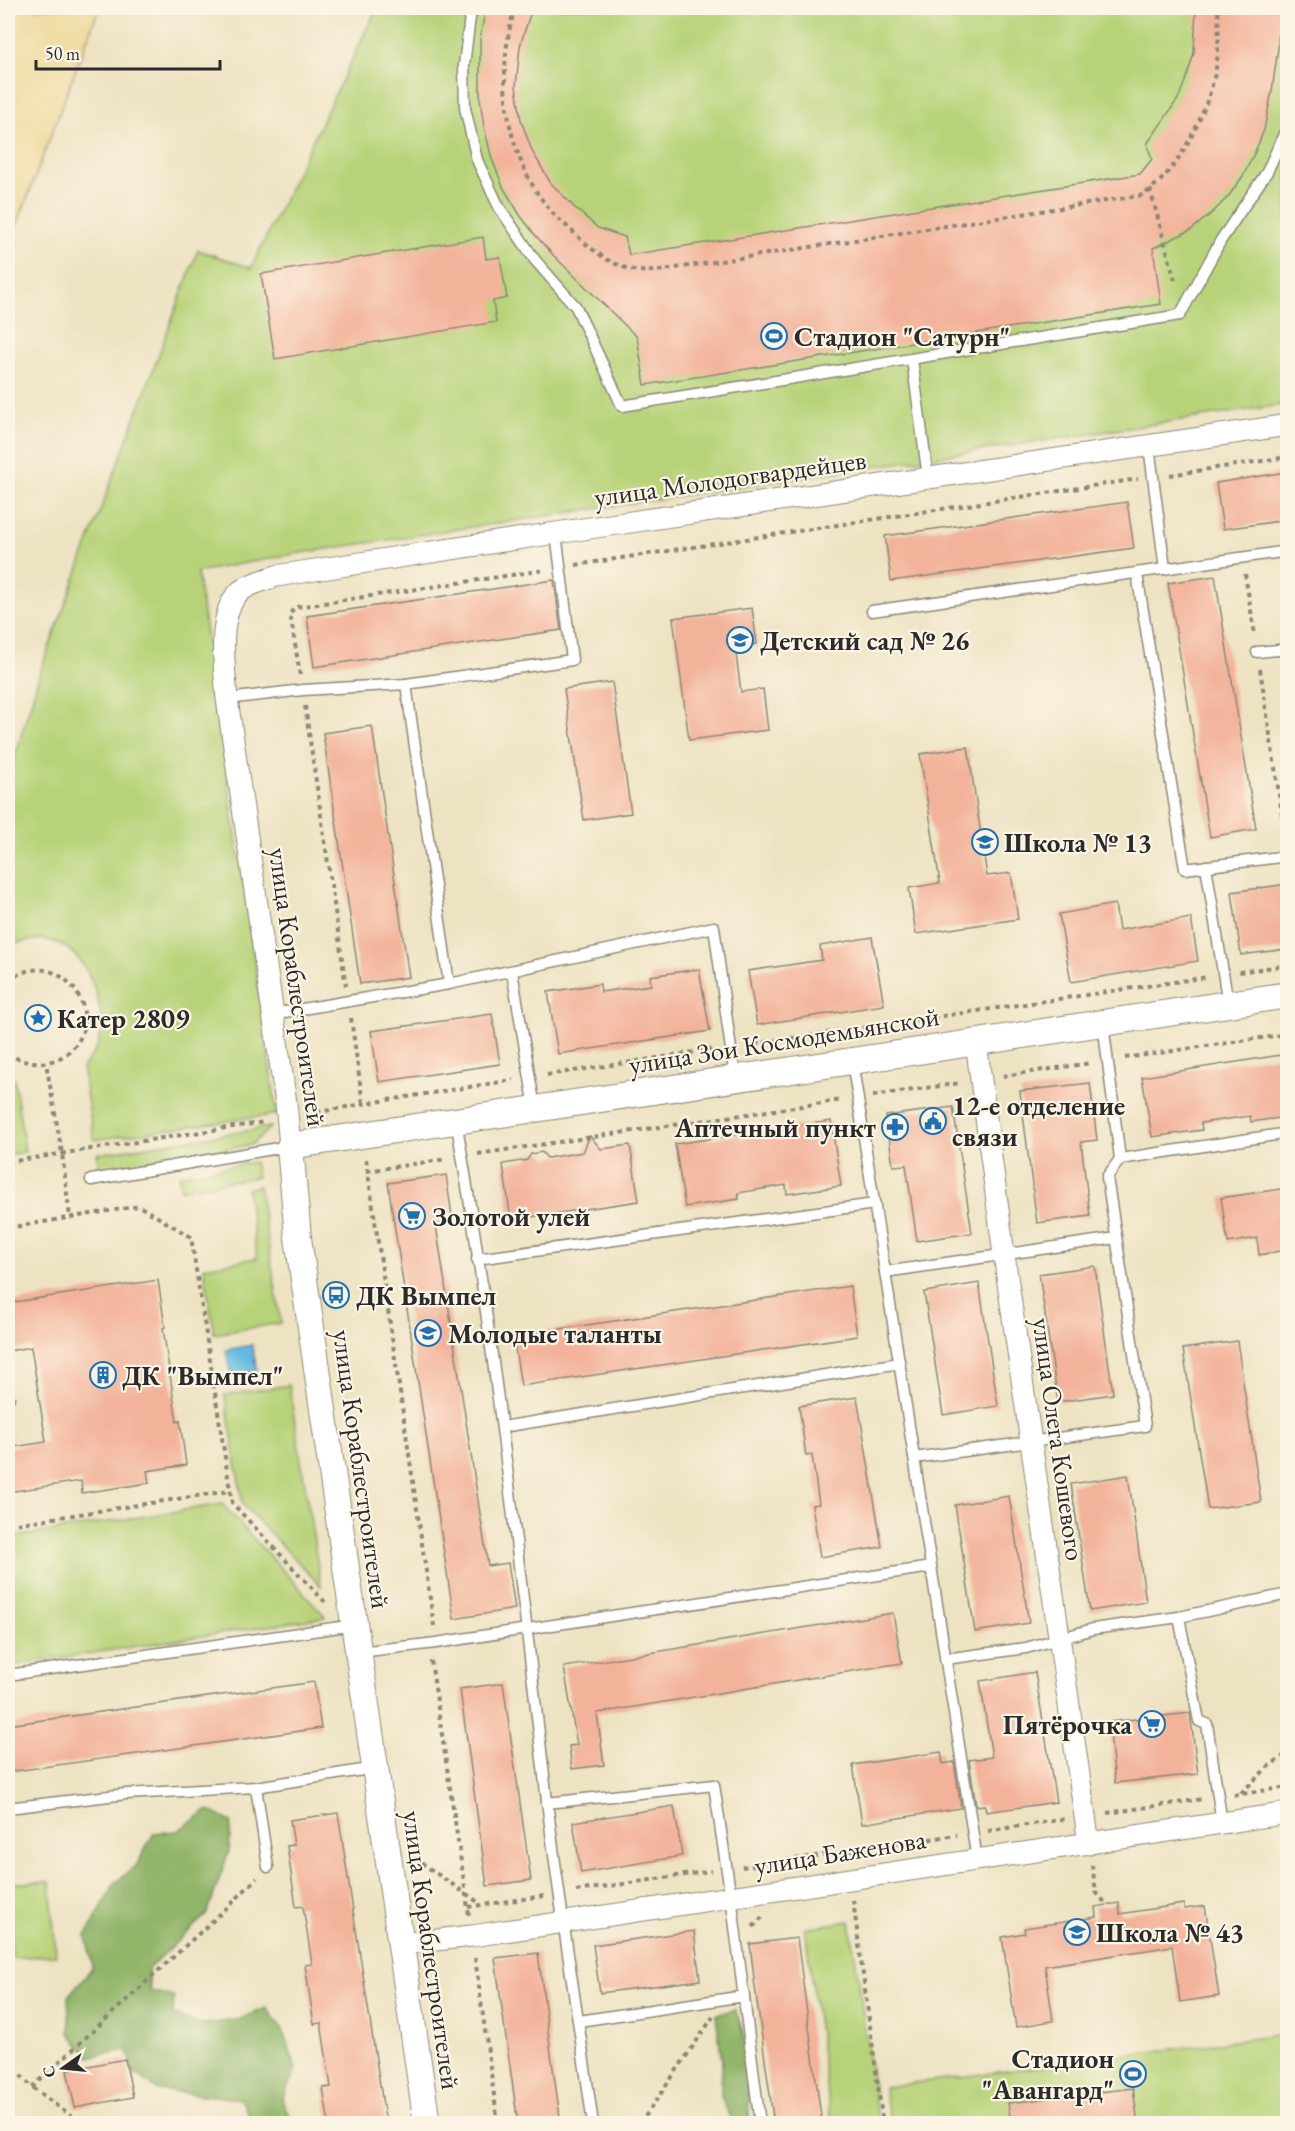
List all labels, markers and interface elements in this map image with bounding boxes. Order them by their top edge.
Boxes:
scale bar [36,33,220,71]
text: 50 m [45,42,80,65]
place label: Стадион "Сатурн" [794,319,1010,354]
sports icon: Стадион "Сатурн" [759,321,789,351]
street label: улица Молодогвардейцев [592,442,868,514]
place label: Детский сад № 26 [760,623,969,658]
school or university icon: Детский сад № 26 [725,625,755,655]
place label: Школа № 13 [1004,825,1152,860]
school or university icon: Школа № 13 [970,827,1000,857]
street label: улица Кораблестроителей [261,845,335,1129]
street label: улица Зои Космодемьянской [626,998,942,1082]
place label: Катер 2809 [57,1001,189,1036]
place icon: Катер 2809 [23,1003,53,1033]
place label: 12-е отделение связи [952,1088,1125,1154]
public building icon: 12-е отделение связи [918,1106,948,1136]
place label: Аптечный пункт [673,1110,876,1145]
pharmacy icon: Аптечный пункт [880,1112,910,1142]
place label: Золотой улей [432,1199,590,1234]
supermarket icon: Золотой улей [397,1201,427,1231]
place label: ДК Вымпел [356,1278,496,1313]
bus stop icon: ДК Вымпел [321,1280,351,1310]
street label: улица Олега Кошевого [1025,1315,1093,1563]
place label: Молодые таланты [448,1316,662,1351]
school or university icon: Молодые таланты [413,1318,443,1348]
street label: улица Кораблестроителей [325,1327,399,1611]
place label: ДК "Вымпел" [122,1358,284,1393]
building icon: ДК "Вымпел" [88,1360,118,1390]
place label: Пятёрочка [1003,1707,1132,1742]
supermarket icon: Пятёрочка [1137,1709,1167,1739]
street label: улица Кораблестроителей [395,1808,469,2092]
street label: улица Баженова [752,1821,929,1883]
place label: Школа № 43 [1096,1915,1244,1950]
school or university icon: Школа № 43 [1062,1917,1092,1947]
north arrow [33,2038,93,2098]
place label: Стадион "Авангард" [982,2041,1114,2107]
sports icon: Стадион "Авангард" [1118,2059,1148,2089]
text: С [37,2064,61,2080]

